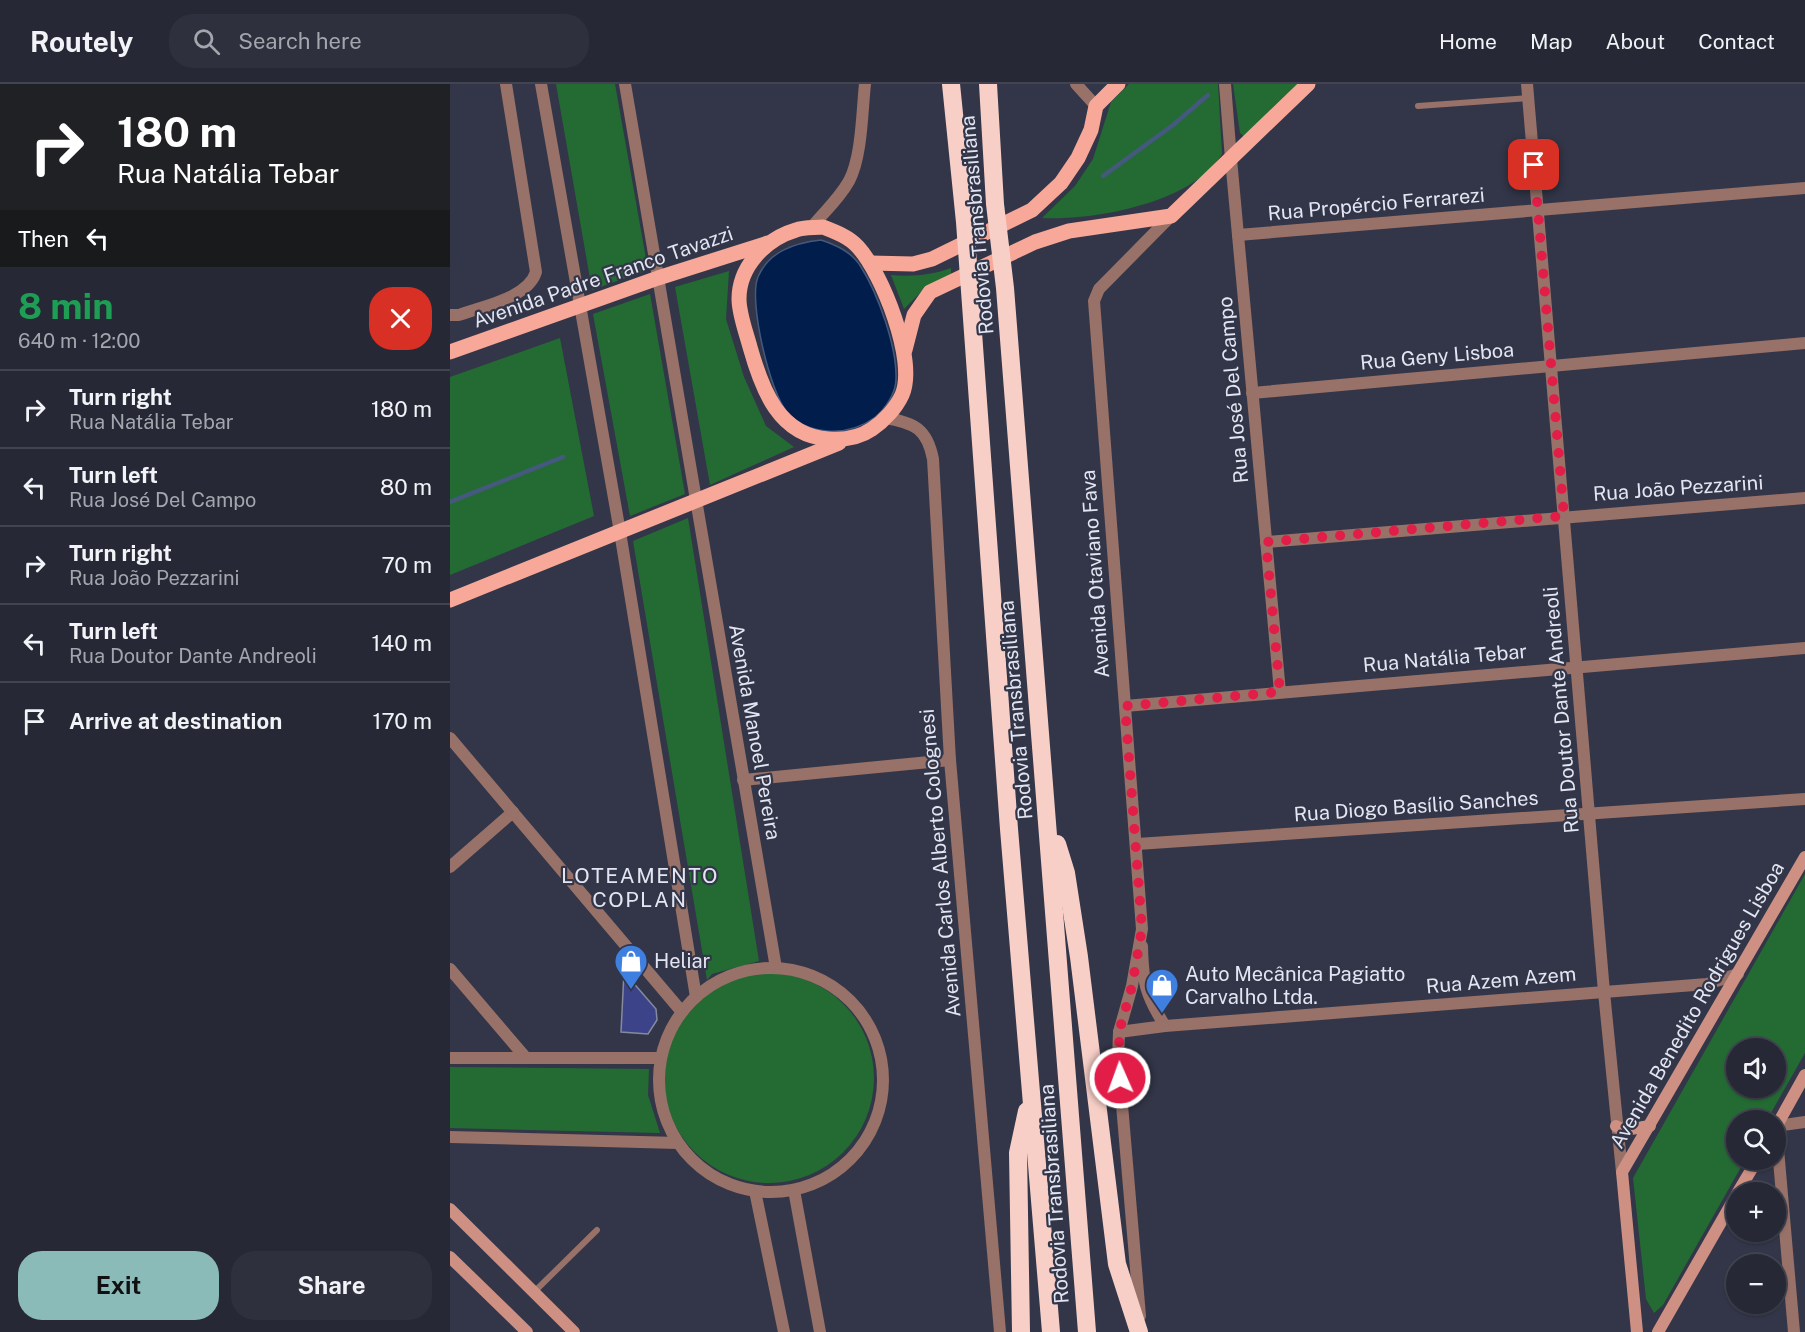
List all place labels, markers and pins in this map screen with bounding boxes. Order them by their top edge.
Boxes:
pin [1508,139,1559,190]
shop icon: Heliar [613,943,649,990]
place label: Heliar [654,949,710,973]
place label: Auto Mecânica Pagiatto Carvalho Ltda. [1185,962,1405,1009]
shop icon: Auto Mecânica Pagiatto Carvalho Ltda. [1144,967,1180,1014]

